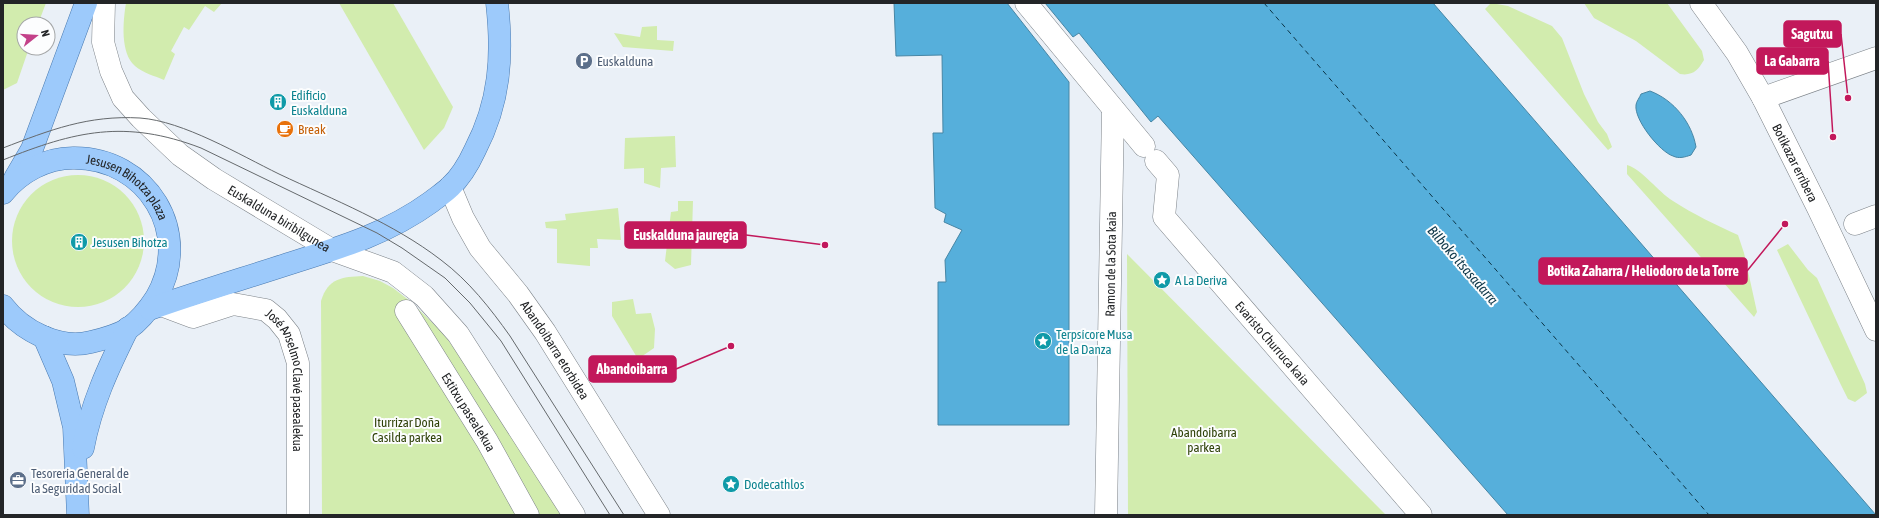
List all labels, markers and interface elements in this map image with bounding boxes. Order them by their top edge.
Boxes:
north arrow [16,16,56,56]
callout: Sagutxu [1784,21,1841,47]
text: Sagutxu [1791,26,1833,42]
text: N [39,28,52,38]
callout: La Gabarra [1757,48,1828,74]
parking icon: Euskalduna [574,51,594,71]
text: La Gabarra [1764,53,1820,69]
place label: Euskalduna [597,54,653,69]
place label: Edificio Euskalduna [291,88,347,118]
building icon: Edificio Euskalduna [268,92,288,112]
cafe icon: Break [275,119,295,139]
street label: Botikazar erribera [1770,121,1821,204]
place label: Break [298,122,326,137]
street label: Jesusen Bihotza plaza [85,151,171,222]
street label: Euskalduna biribilgunea [225,182,333,255]
street label: Ramon de la Sota kaia [1102,211,1119,317]
callout: Euskalduna jauregia [625,222,746,248]
water label: Bilboko itsasadarra [1425,222,1502,308]
text: Euskalduna jauregia [633,227,739,243]
building icon: Jesusen Bihotza [69,232,89,252]
place label: Jesusen Bihotza [92,235,168,250]
callout: Botika Zaharra / Heliodoro de la Torre [1539,258,1747,284]
text: Botika Zaharra / Heliodoro de la Torre [1547,263,1739,279]
place icon: A La Deriva [1152,270,1172,290]
place label: A La Deriva [1175,273,1227,288]
street label: Abandoibarra etorbidea [518,298,593,402]
street label: Evaristo Churruca kaia [1232,298,1313,388]
street label: José Anselmo Clavé pasealekua [263,305,306,452]
place label: Terpsícore Musa de la Danza [1056,327,1132,357]
place icon: Terpsícore Musa de la Danza [1033,331,1053,351]
callout: Abandoibarra [589,356,676,382]
text: Abandoibarra [596,361,668,377]
street label: Estitxu pasealekua [439,370,499,454]
park label: Iturrizar Doña Casilda parkea [372,415,442,445]
park label: Abandoibarra parkea [1171,425,1237,455]
place label: Tesorería General de la Seguridad Social [31,466,129,496]
office icon: Tesorería General de la Seguridad Social [8,470,28,490]
place icon: Dodecathlos [721,474,741,494]
place label: Dodecathlos [744,477,805,492]

